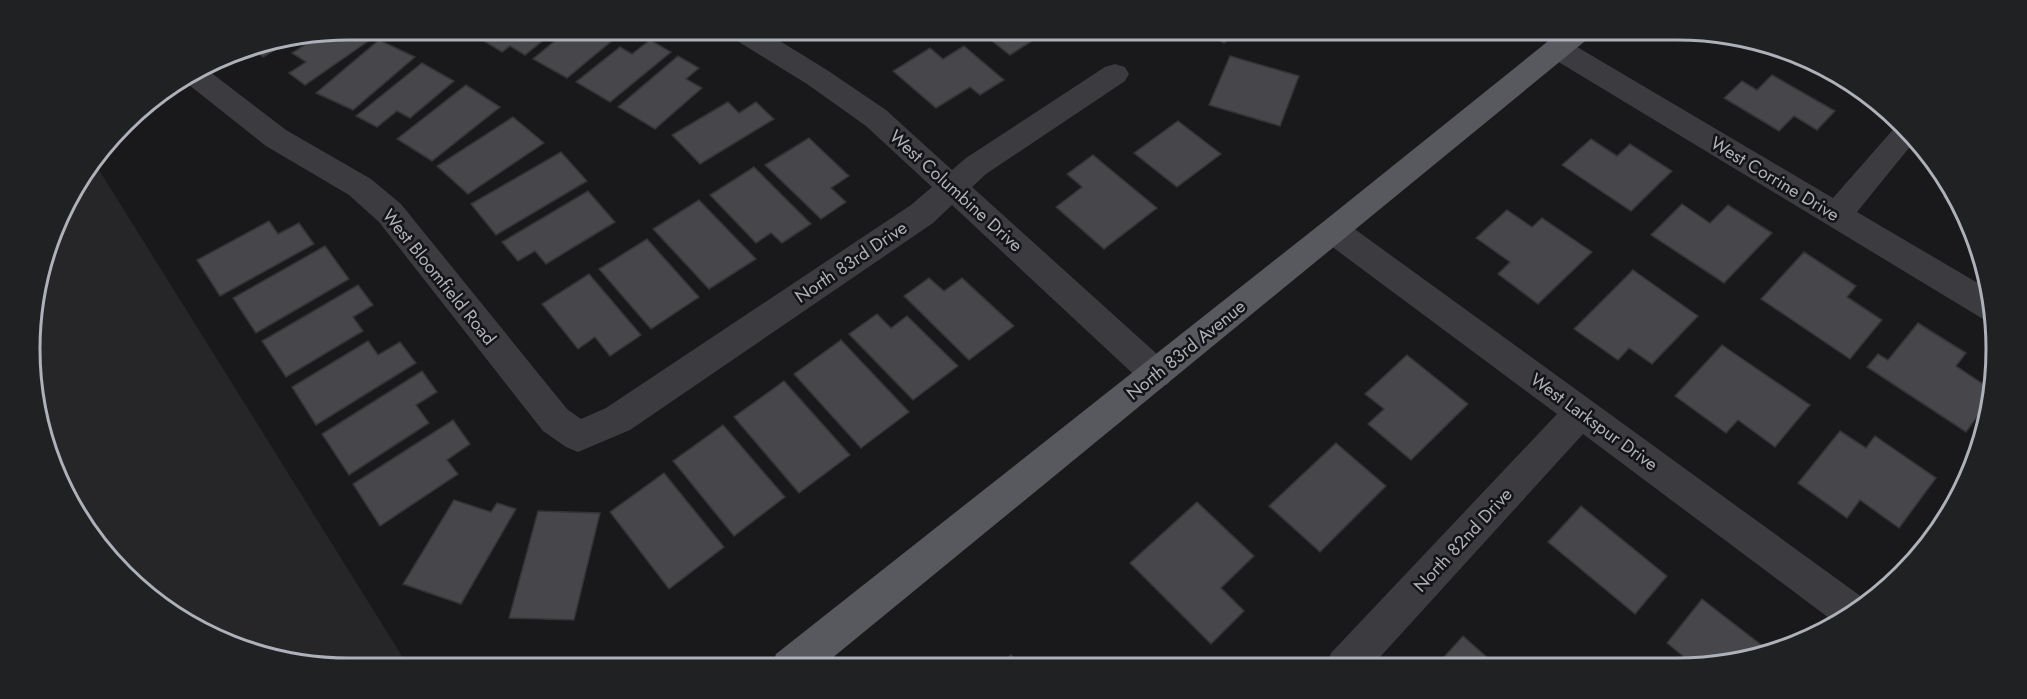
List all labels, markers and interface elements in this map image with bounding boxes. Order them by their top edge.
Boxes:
street label: West Columbine Drive [884,124,1028,258]
street label: West Corrine Drive [1706,130,1844,228]
street label: West Bloomfield Road [376,203,502,351]
street label: North 83rd Drive [790,215,912,309]
street label: North 83rd Avenue [1121,294,1251,406]
street label: West Larkspur Drive [1525,367,1663,477]
street label: North 82nd Drive [1408,482,1518,598]

